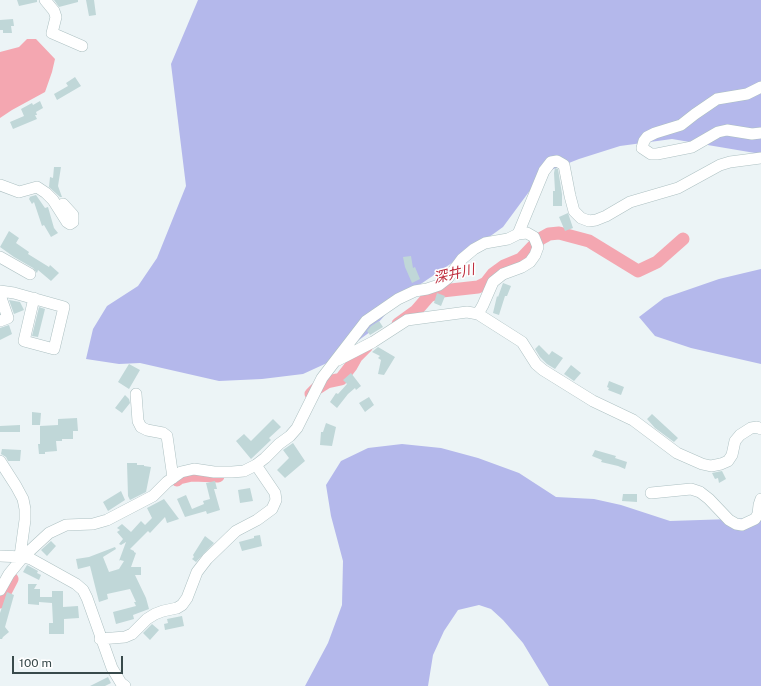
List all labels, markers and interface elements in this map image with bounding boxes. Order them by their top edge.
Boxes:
water label: 深井川 [432,261,476,287]
scale bar [14,648,125,674]
text: 100 m [19,656,52,670]

